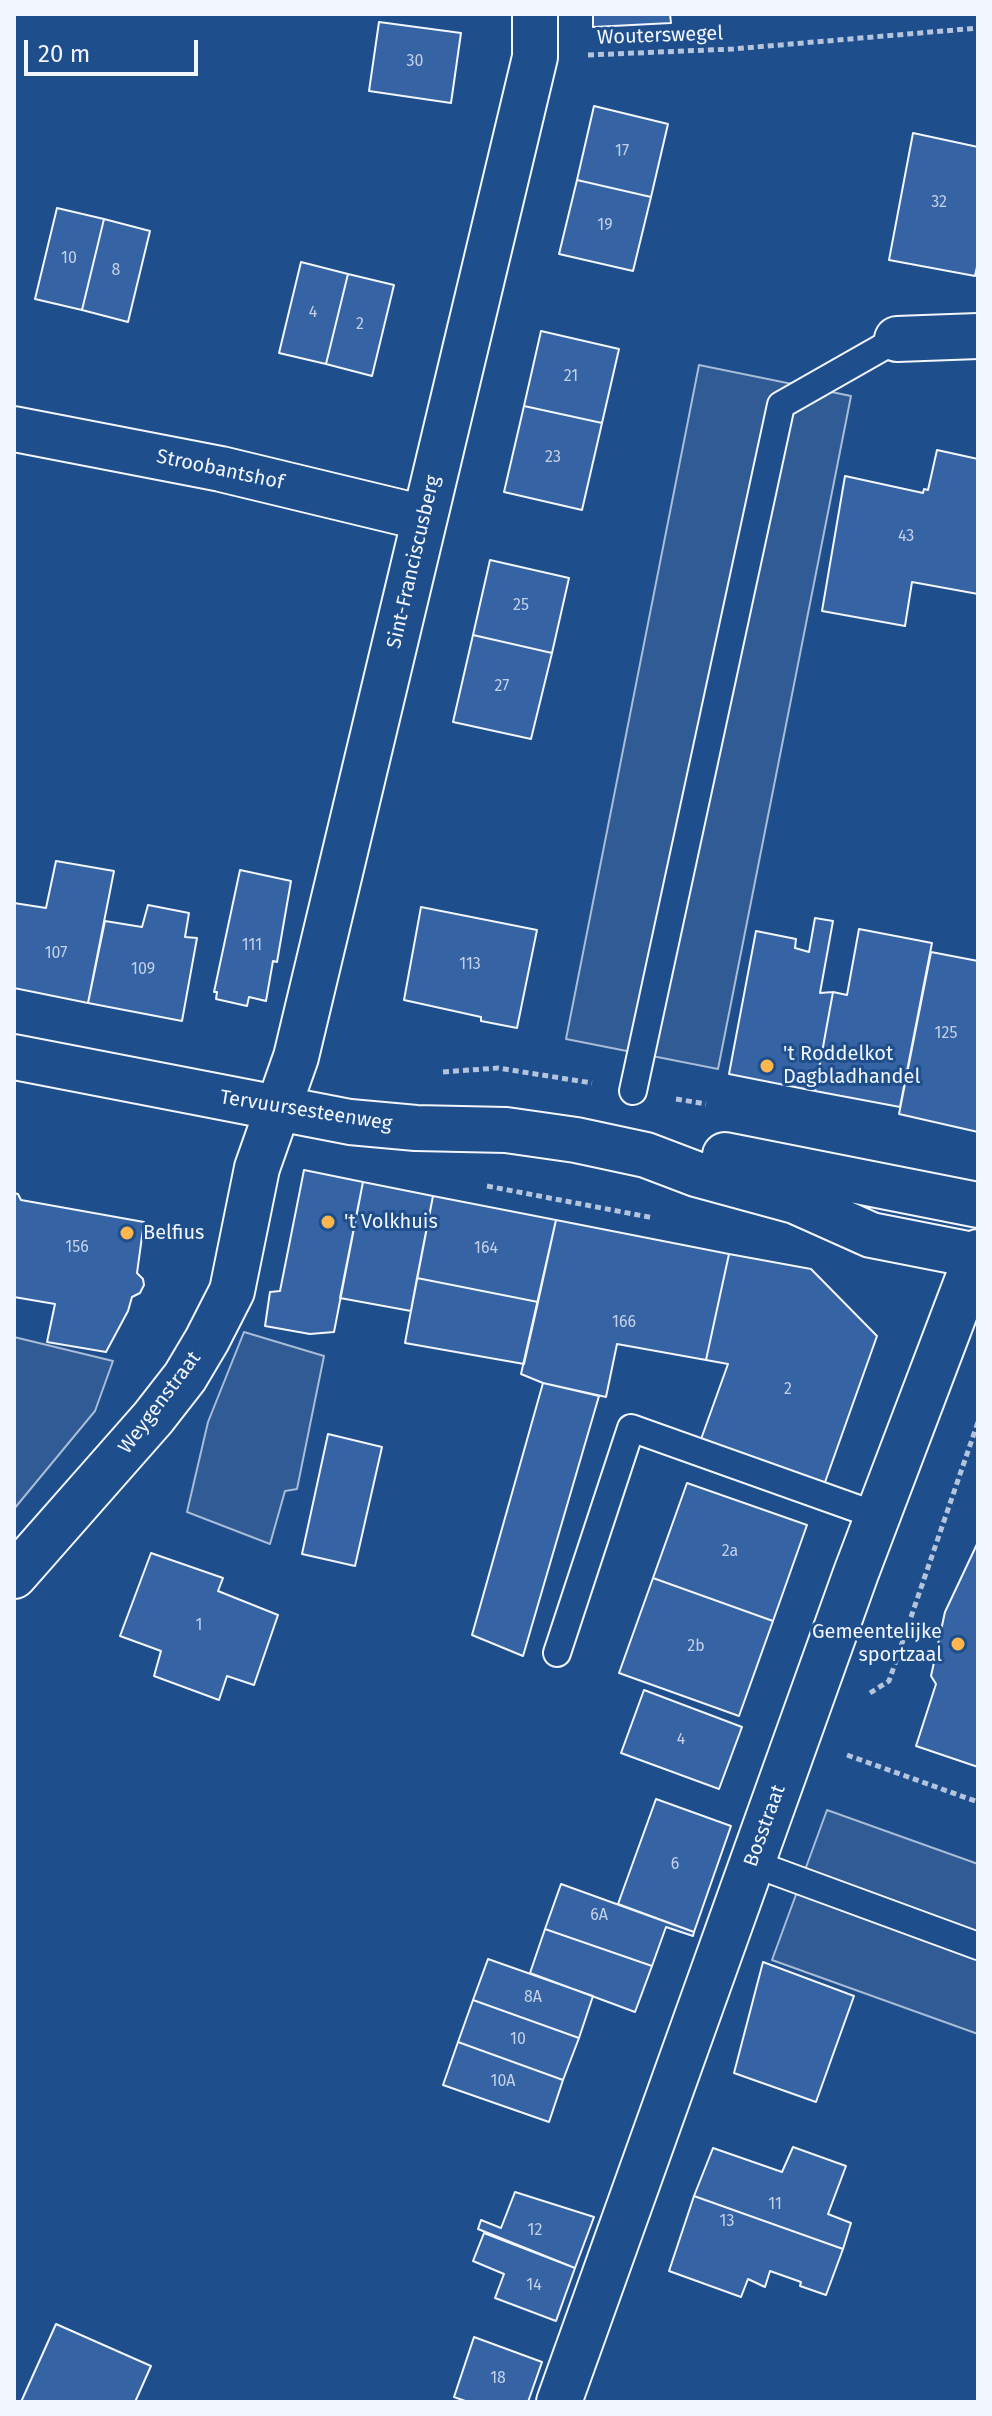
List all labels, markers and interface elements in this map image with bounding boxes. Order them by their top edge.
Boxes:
street label: Wouterswegel [597,22,723,50]
scale bar [28,24,202,74]
text: 20 m [38,40,90,68]
house number: 30 [407,52,423,72]
house number: 17 [615,142,629,162]
house number: 32 [931,193,947,213]
house number: 19 [597,216,613,236]
house number: 10 [61,249,77,269]
house number: 8 [112,261,120,281]
house number: 4 [309,303,317,323]
house number: 2 [356,315,364,335]
house number: 21 [564,367,578,387]
street label: Stroobantshof [154,445,286,495]
house number: 23 [545,448,561,468]
street label: Sint-Franciscusberg [382,473,446,651]
house number: 43 [898,527,914,547]
house number: 25 [513,596,529,616]
house number: 27 [495,677,509,697]
house number: 111 [242,936,262,956]
house number: 107 [45,944,67,964]
house number: 113 [459,955,481,975]
house number: 109 [131,960,155,980]
house number: 125 [935,1024,957,1044]
place label: 't Roddelkot Dagbladhandel [783,1042,920,1089]
marker: 't Roddelkot Dagbladhandel [758,1057,776,1075]
street label: Tervuursesteenweg [218,1086,394,1136]
place label: 't Volkhuis [344,1210,438,1234]
marker: 't Volkhuis [319,1213,337,1231]
place label: Belfius [143,1221,204,1245]
marker: Belfius [118,1224,136,1242]
house number: 156 [65,1238,89,1258]
house number: 164 [474,1239,498,1259]
house number: 166 [612,1313,636,1333]
street label: Weygenstraat [114,1347,206,1459]
house number: 2 [784,1380,792,1400]
house number: 2a [722,1542,738,1562]
house number: 1 [196,1616,202,1636]
place label: Gemeentelijke sportzaal [812,1620,942,1667]
marker: Gemeentelijke sportzaal [949,1635,967,1653]
house number: 2b [687,1637,705,1657]
house number: 4 [677,1730,685,1750]
street label: Bosstraat [739,1782,791,1870]
house number: 6 [671,1855,679,1875]
house number: 6A [590,1906,608,1926]
house number: 8A [524,1988,542,2008]
house number: 10 [510,2030,526,2050]
house number: 10A [490,2072,516,2092]
house number: 11 [768,2195,782,2215]
house number: 13 [720,2212,734,2232]
house number: 12 [528,2221,542,2241]
house number: 14 [526,2276,542,2296]
house number: 18 [490,2369,506,2389]

